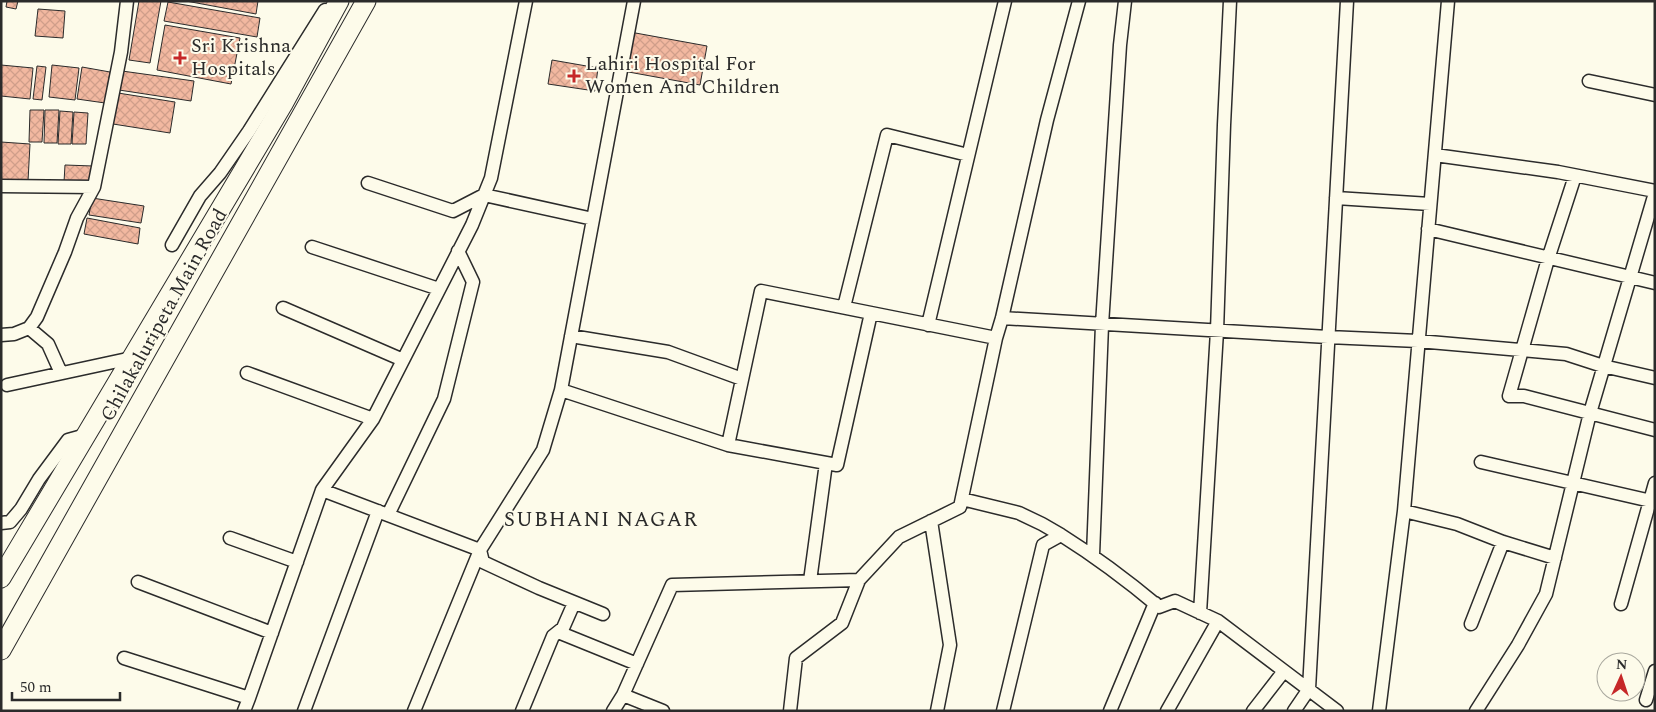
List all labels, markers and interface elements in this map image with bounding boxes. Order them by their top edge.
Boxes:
place label: Sri Krishna Hospitals [191,31,291,84]
place label: Lahiri Hospital For Women And Children [585,49,780,102]
marker: Sri Krishna Hospitals [173,51,187,65]
marker: Lahiri Hospital For Women And Children [567,69,581,83]
street label: Chilakaluripeta Main Road [93,203,235,427]
district label: SUBHANI NAGAR [504,504,698,536]
north arrow [1596,652,1646,702]
text: N [1615,654,1628,675]
scale bar [12,670,120,702]
text: 50 m [20,676,52,699]

